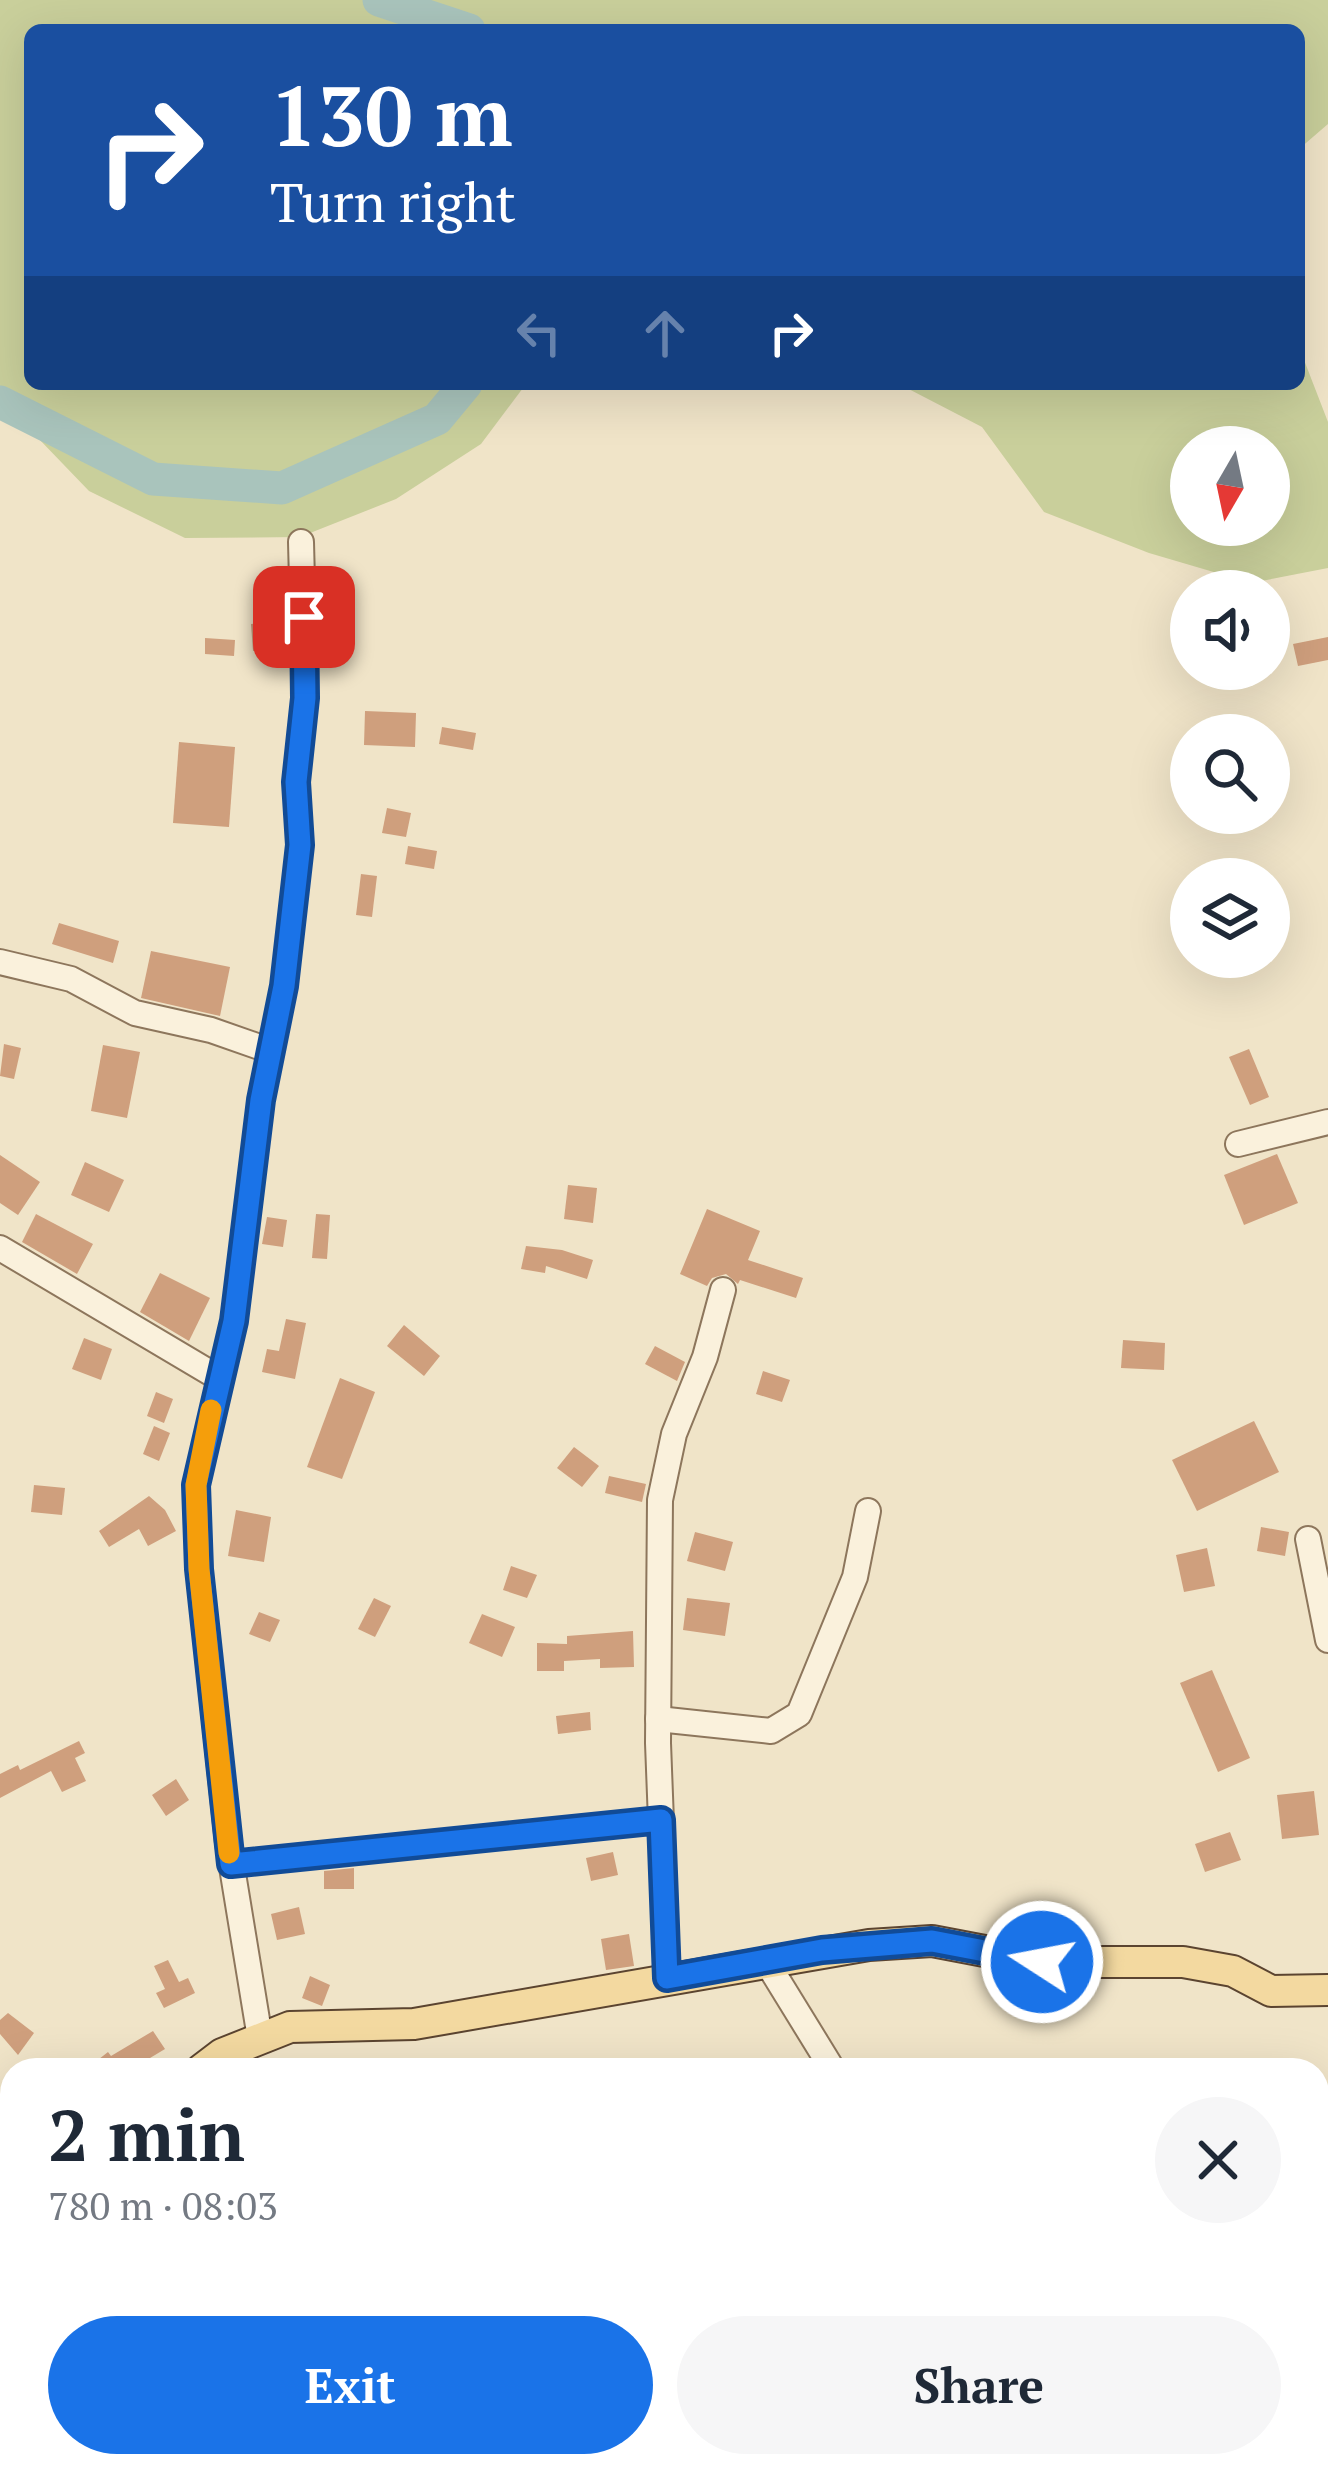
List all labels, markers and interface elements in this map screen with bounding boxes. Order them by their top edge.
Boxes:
text: 130 m [270,59,513,170]
icon: right [72,72,228,228]
text: Turn right [270,166,516,237]
icon: left [506,300,572,366]
icon: ahead [632,300,698,366]
icon: right [758,300,824,366]
north arrow [1170,426,1290,546]
map controls [1170,426,1290,978]
pin [253,566,355,668]
button: sound [1170,570,1290,690]
icon: arrive [271,584,337,650]
button: search [1170,714,1290,834]
button: layers [1170,858,1290,978]
position arrow [979,1899,1105,2025]
text: 2 min [48,2086,245,2182]
button: close [1155,2097,1281,2223]
text: 780 m · 08:03 [48,2179,278,2231]
button: Exit [48,2316,653,2454]
button: Share [677,2316,1281,2454]

